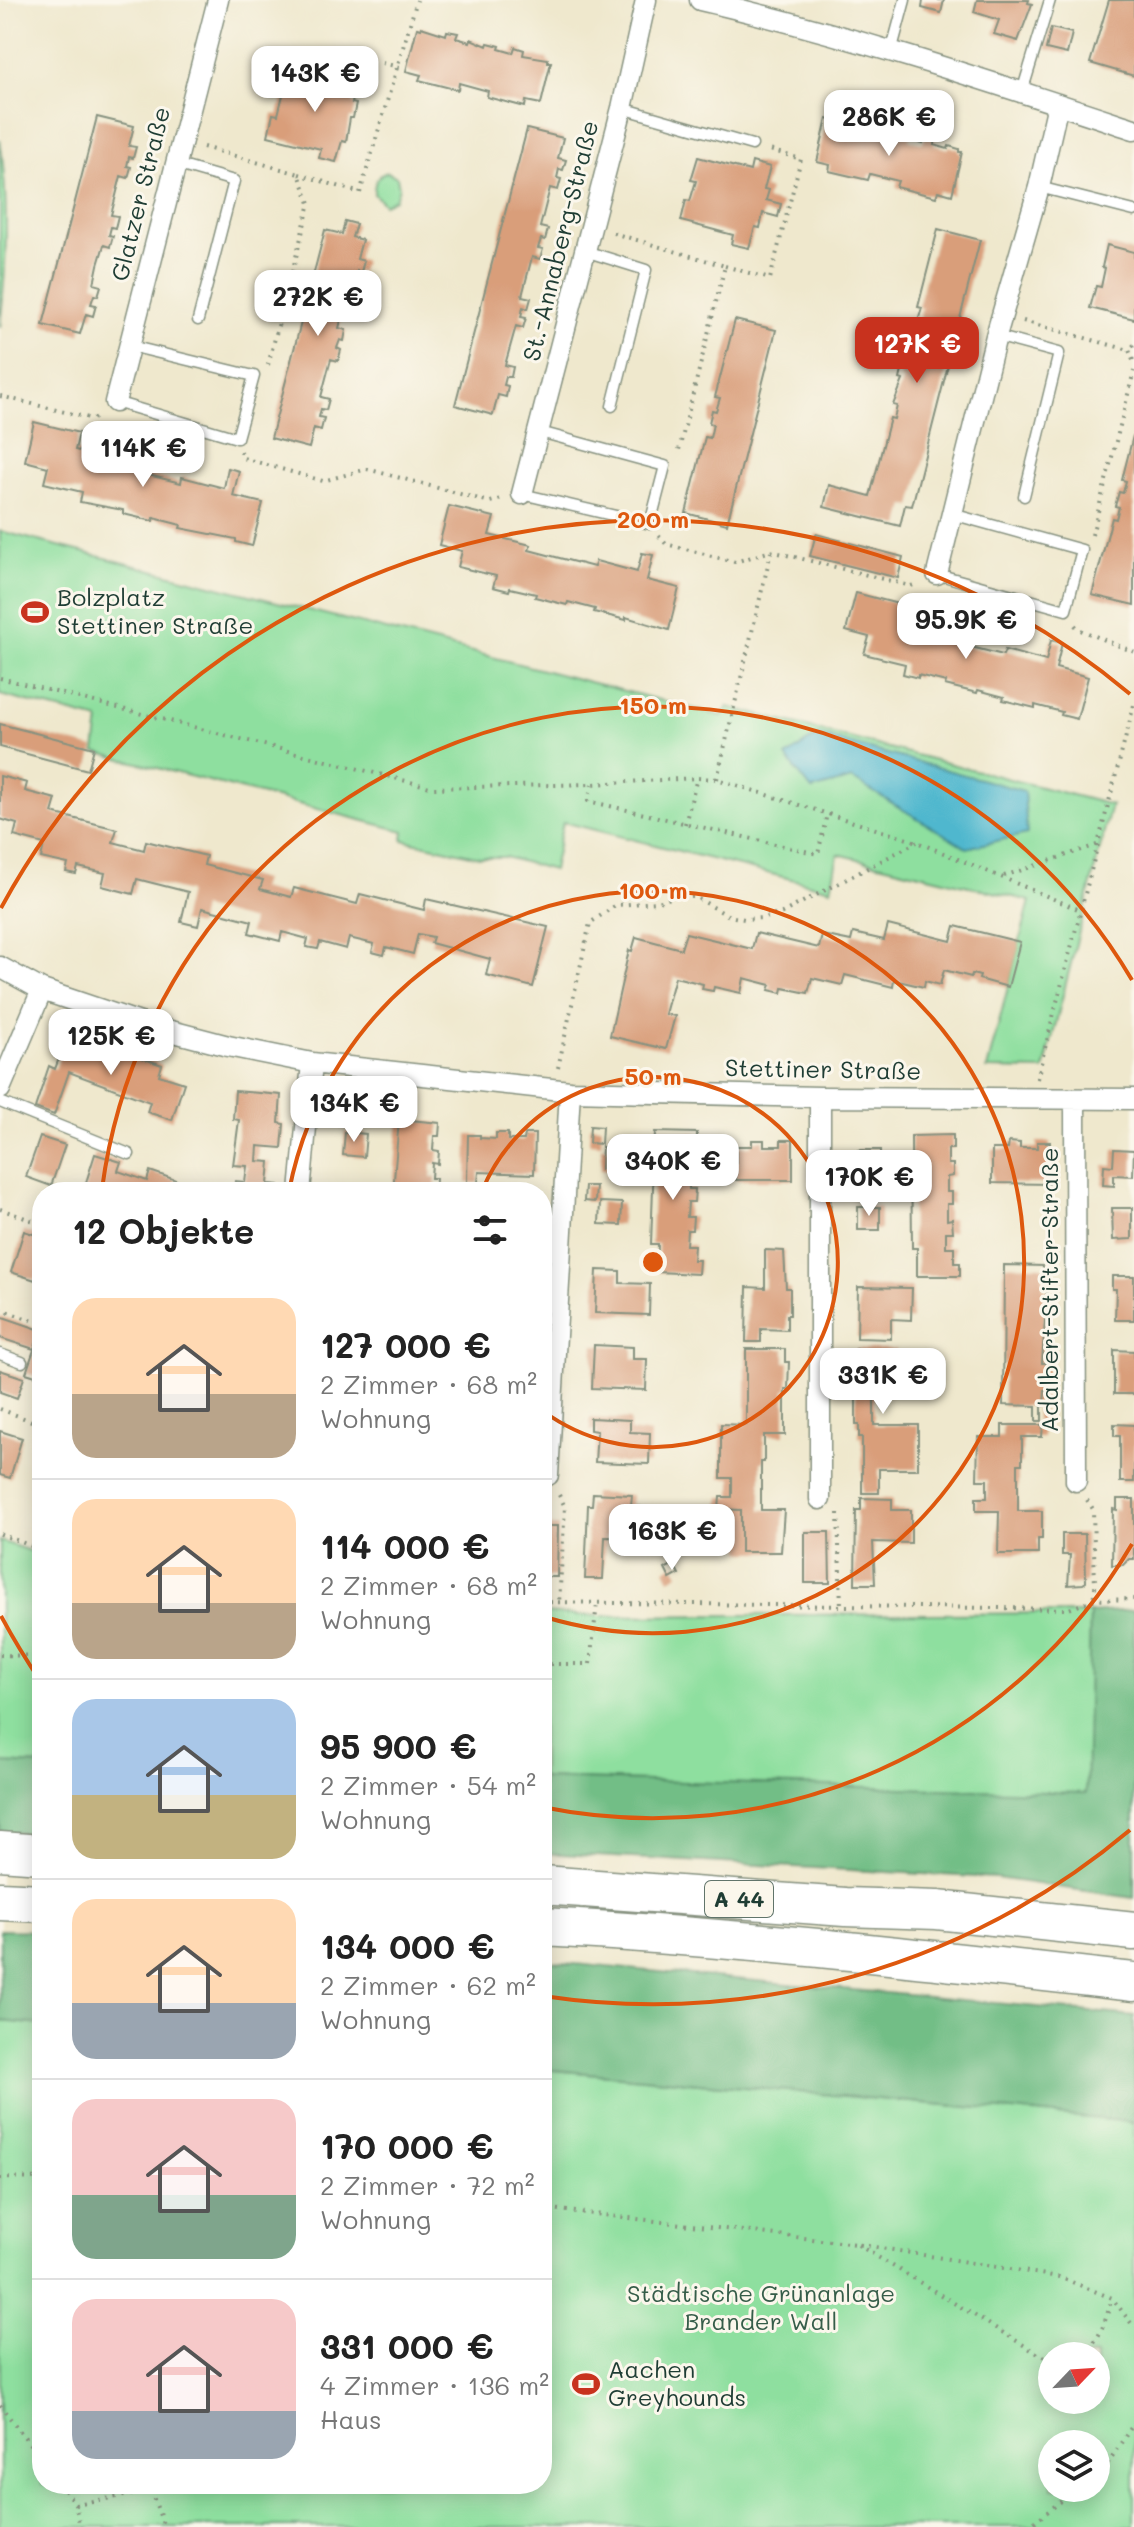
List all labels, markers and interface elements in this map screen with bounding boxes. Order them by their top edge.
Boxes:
pin: 143K € [250,46,380,114]
text: 143K € [269,55,361,89]
pin: 286K € [824,90,954,158]
text: 286K € [842,99,936,133]
street label: Glatzer Straße [103,103,176,284]
street label: St.-Annaberg-Straße [515,117,604,364]
pin: 272K € [253,270,383,338]
text: 272K € [272,279,364,313]
pin: 127K € [852,317,982,385]
text: 127K € [873,326,961,360]
pin: 114K € [78,421,208,489]
text: 114K € [99,430,187,464]
text: 200 m [617,503,689,534]
place label: Bolzplatz Stettiner Straße [57,581,253,640]
pin: 95.9K € [892,593,1040,661]
sports icon: Bolzplatz Stettiner Straße [20,597,50,627]
text: 95.9K € [915,602,1017,636]
text: 150 m [619,689,687,720]
text: 100 m [618,874,688,905]
pin: 125K € [46,1009,176,1077]
text: 125K € [67,1018,155,1052]
street label: Stettiner Straße [725,1051,921,1086]
text: 50 m [624,1060,682,1091]
pin: 134K € [289,1076,419,1144]
text: 134K € [308,1085,400,1119]
pin: 340K € [608,1134,738,1202]
text: 340K € [625,1143,721,1177]
street label: Adalbert-Stifter-Straße [1033,1147,1064,1433]
pin: 170K € [804,1150,934,1218]
text: 170K € [824,1159,914,1193]
text: 12 Objekte [72,1208,254,1253]
icon: filters [468,1208,512,1252]
centre of rings [639,1248,667,1276]
text: 127 000 € [320,1322,491,1367]
icon: home [136,1330,232,1426]
pin: 331K € [818,1348,948,1416]
text: 331K € [838,1357,928,1391]
text: 2 Zimmer · 68 m² [320,1367,537,1401]
text: Wohnung [320,1401,431,1435]
pin: 163K € [607,1504,737,1572]
text: 163K € [627,1513,717,1547]
text: 114 000 € [320,1523,489,1568]
icon: home [136,1531,232,1627]
text: 2 Zimmer · 68 m² [320,1568,537,1602]
text: Wohnung [320,1602,431,1636]
text: 95 900 € [320,1723,477,1768]
icon: home [136,1731,232,1827]
text: 2 Zimmer · 54 m² [320,1768,536,1802]
text: Wohnung [320,1802,431,1836]
road number: A 44 [705,1881,773,1917]
text: 134 000 € [320,1923,495,1968]
icon: home [136,1931,232,2027]
text: 2 Zimmer · 62 m² [320,1968,536,2002]
text: Wohnung [320,2002,431,2036]
text: 170 000 € [320,2123,494,2168]
icon: home [136,2131,232,2227]
text: 2 Zimmer · 72 m² [320,2168,535,2202]
text: Wohnung [320,2202,431,2236]
park label: Städtische Grünanlage Brander Wall [627,2277,895,2336]
text: 331 000 € [320,2323,494,2368]
icon: home [136,2331,232,2427]
north arrow [1038,2342,1110,2414]
map controls [1038,2342,1110,2502]
place label: Aachen Greyhounds [608,2353,746,2412]
text: 4 Zimmer · 136 m² [320,2368,549,2402]
sports icon: Aachen Greyhounds [571,2369,601,2399]
text: Haus [320,2402,382,2436]
button: layers [1038,2430,1110,2502]

